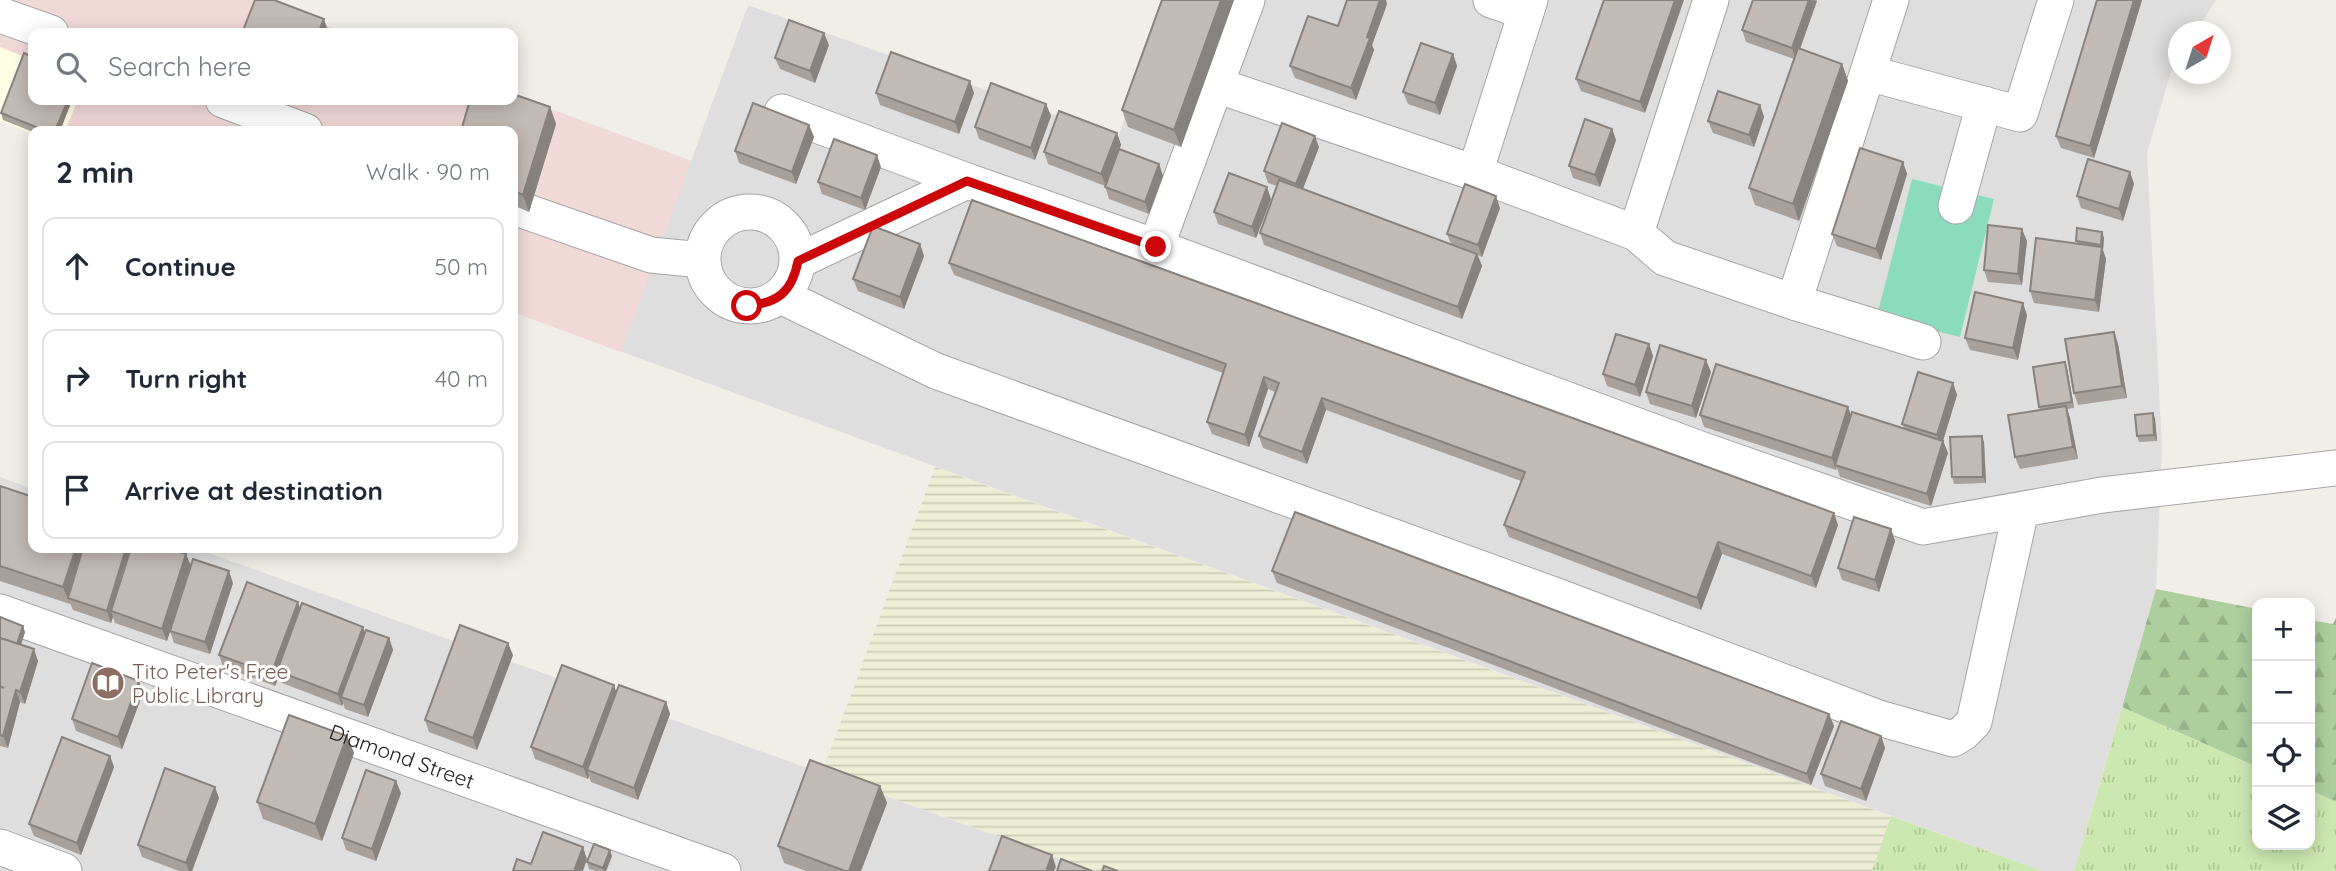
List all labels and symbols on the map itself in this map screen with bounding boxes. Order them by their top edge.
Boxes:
north arrow [2168,21,2231,84]
route end [1140,231,1171,262]
route start [731,290,762,321]
place label: Tito Peter's Free Public Library [132,658,288,708]
library icon: Tito Peter's Free Public Library [89,664,127,702]
street label: Diamond Street [326,718,478,794]

